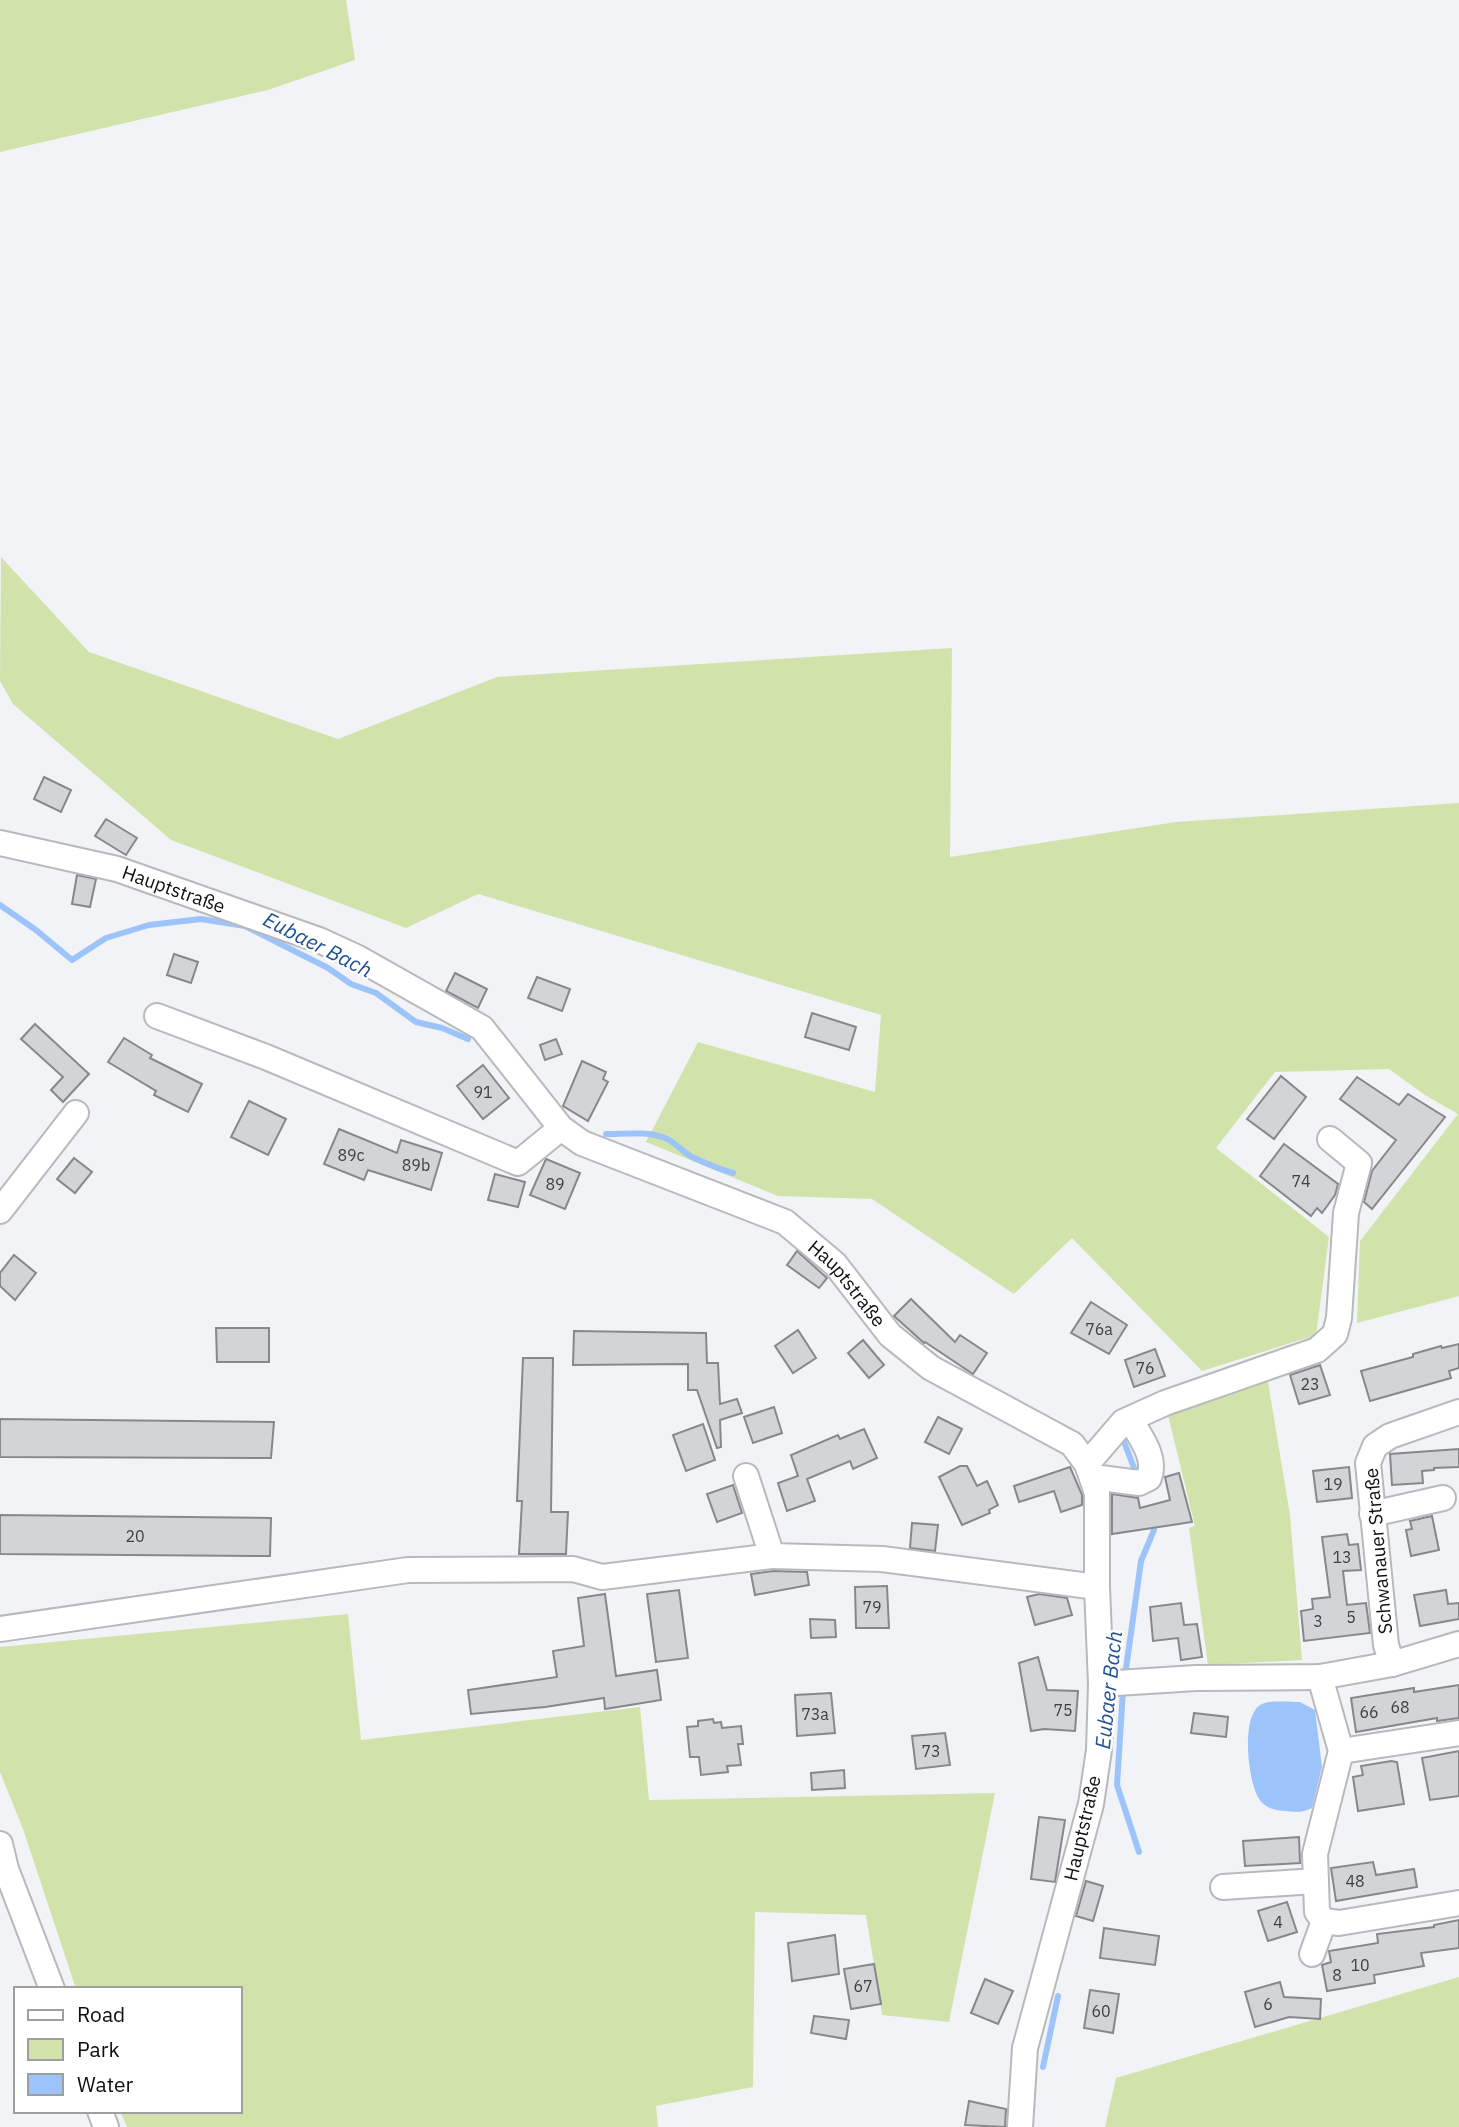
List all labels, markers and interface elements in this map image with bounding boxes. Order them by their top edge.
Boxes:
street label: Hauptstraße [119,860,228,918]
water label: Eubaer Bach [259,905,377,983]
house number: 91 [473,1082,493,1102]
house number: 89c [337,1145,365,1165]
house number: 89b [402,1155,430,1175]
house number: 74 [1291,1171,1311,1191]
house number: 89 [545,1174,565,1194]
street label: Hauptstraße [803,1235,891,1331]
house number: 76a [1085,1319,1113,1339]
house number: 76 [1135,1358,1155,1378]
house number: 23 [1300,1374,1320,1394]
street label: Schwanauer Straße [1359,1467,1397,1635]
house number: 19 [1323,1474,1343,1494]
house number: 20 [125,1526,145,1546]
house number: 13 [1332,1547,1352,1567]
house number: 79 [862,1597,882,1617]
house number: 5 [1346,1607,1356,1627]
house number: 3 [1313,1611,1323,1631]
water label: Eubaer Bach [1088,1630,1128,1750]
house number: 68 [1390,1697,1410,1717]
house number: 75 [1053,1700,1073,1720]
house number: 66 [1359,1702,1379,1722]
house number: 73a [801,1704,829,1724]
house number: 73 [921,1741,941,1761]
street label: Hauptstraße [1058,1773,1106,1883]
house number: 48 [1345,1871,1365,1891]
house number: 4 [1273,1912,1283,1932]
house number: 10 [1350,1955,1370,1975]
house number: 8 [1332,1965,1342,1985]
house number: 67 [853,1976,873,1996]
legend [14,1987,242,2113]
house number: 6 [1263,1994,1273,2014]
text: Road [77,2000,125,2028]
house number: 60 [1091,2001,1111,2021]
text: Park [77,2035,120,2063]
text: Water [77,2070,134,2098]

